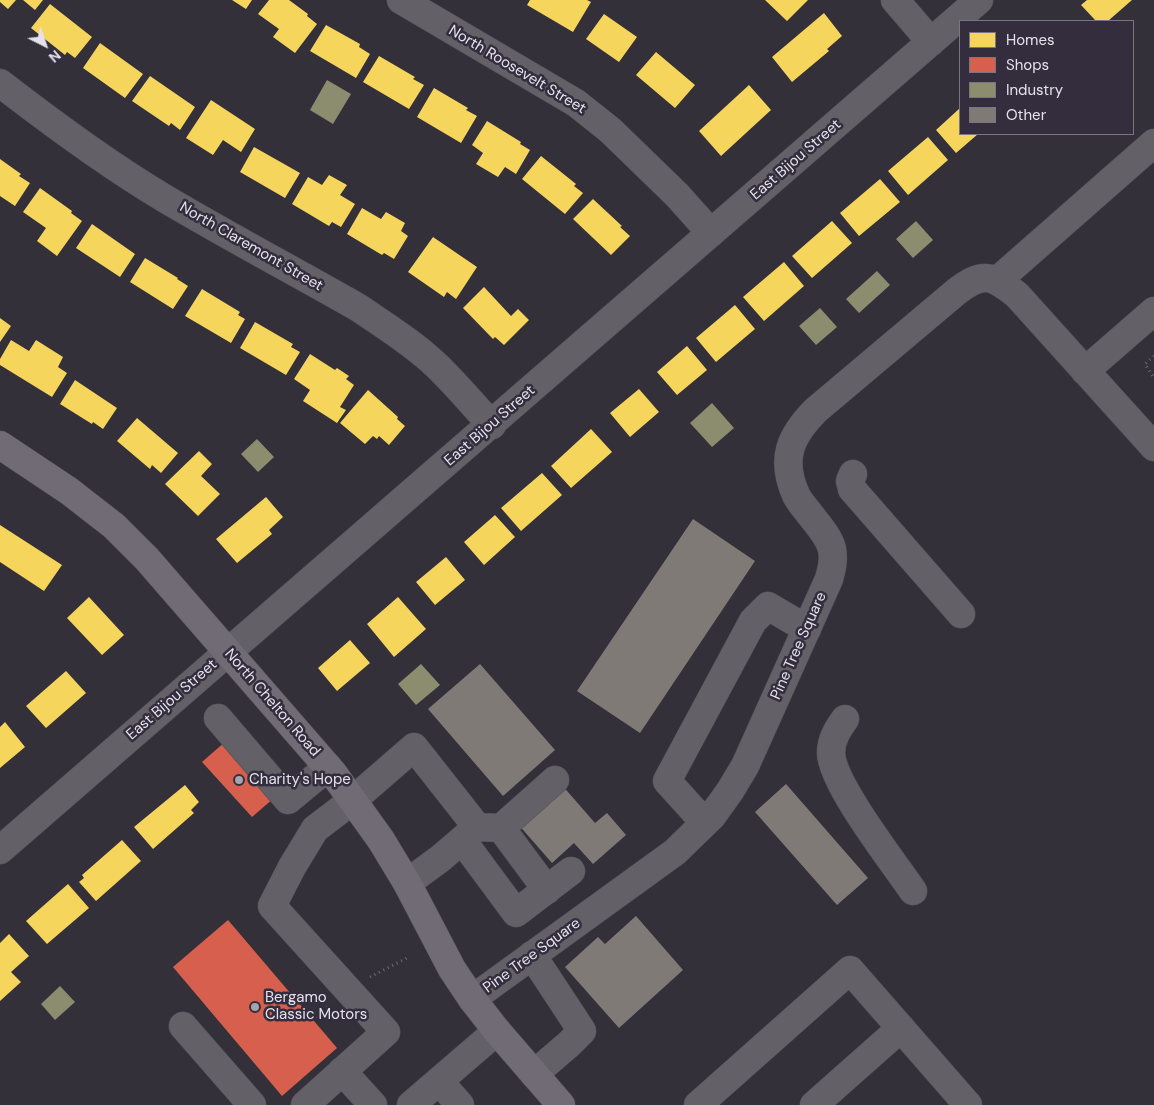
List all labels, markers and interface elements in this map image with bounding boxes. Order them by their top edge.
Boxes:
north arrow [20,20,70,70]
legend [959,20,1134,135]
street label: North Roosevelt Street [445,22,589,118]
text: Homes [1006,30,1055,50]
text: N [45,46,65,66]
text: Shops [1006,55,1049,75]
text: Industry [1006,80,1063,100]
text: Other [1006,105,1046,125]
street label: East Bijou Street [747,116,845,204]
street label: North Claremont Street [176,199,326,295]
street label: East Bijou Street [441,382,539,470]
street label: Pine Tree Square [767,589,831,703]
street label: North Chelton Road [220,646,324,760]
street label: East Bijou Street [123,656,221,744]
place label: Charity's Hope [249,771,351,789]
marker: Charity's Hope [233,774,245,786]
street label: Pine Tree Square [480,915,584,997]
place label: Bergamo Classic Motors [265,989,367,1024]
marker: Bergamo Classic Motors [249,1001,261,1013]

